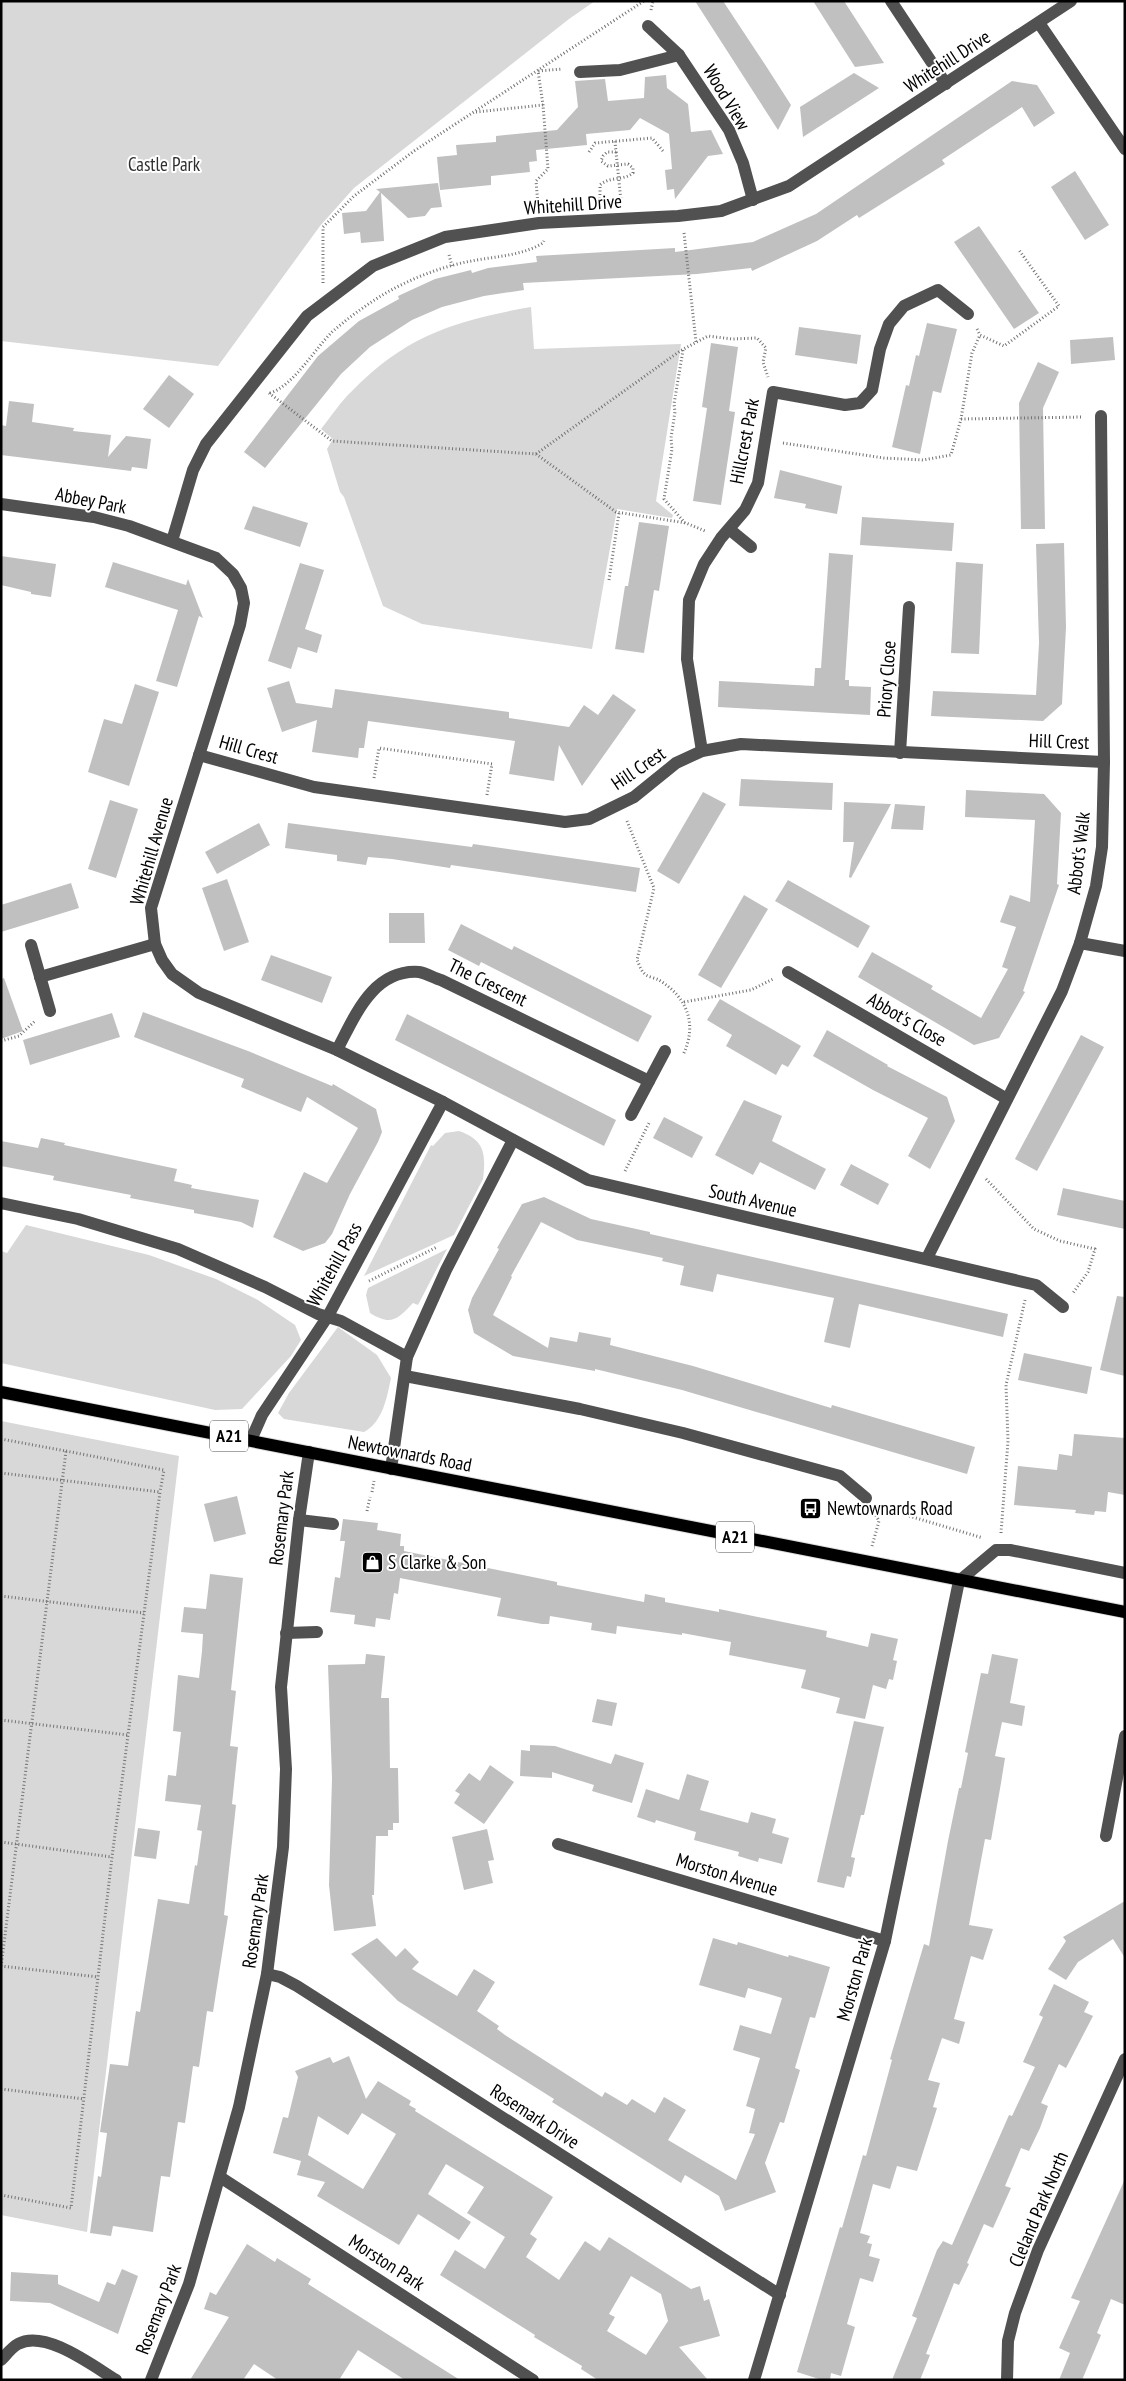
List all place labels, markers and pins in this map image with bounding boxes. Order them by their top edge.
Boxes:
bus stop icon: Newtownards Road [799,1496,823,1520]
place label: Newtownards Road [827,1496,953,1520]
shop icon: S Clarke & Son [360,1550,384,1574]
place label: S Clarke & Son [388,1550,486,1574]

